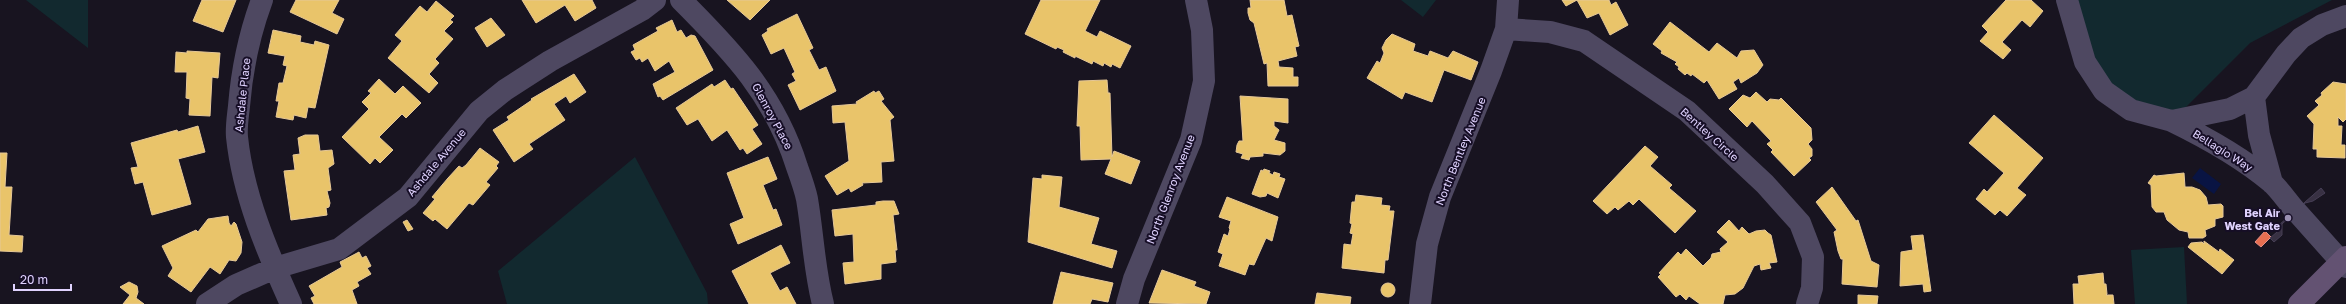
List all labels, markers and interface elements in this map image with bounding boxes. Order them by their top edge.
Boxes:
street label: Ashdale Place [232,57,252,133]
street label: Glenroy Place [750,81,796,151]
street label: North Bentley Avenue [1432,95,1488,207]
street label: Bentley Circle [1678,105,1742,163]
street label: Ashdale Avenue [404,126,468,198]
street label: Bellagio Way [2191,126,2255,174]
street label: North Glenroy Avenue [1143,133,1197,245]
place label: Bel Air West Gate [2224,206,2281,232]
marker: Bel Air West Gate [2283,213,2293,223]
scale bar [14,266,71,292]
text: 20 m [20,272,48,287]

